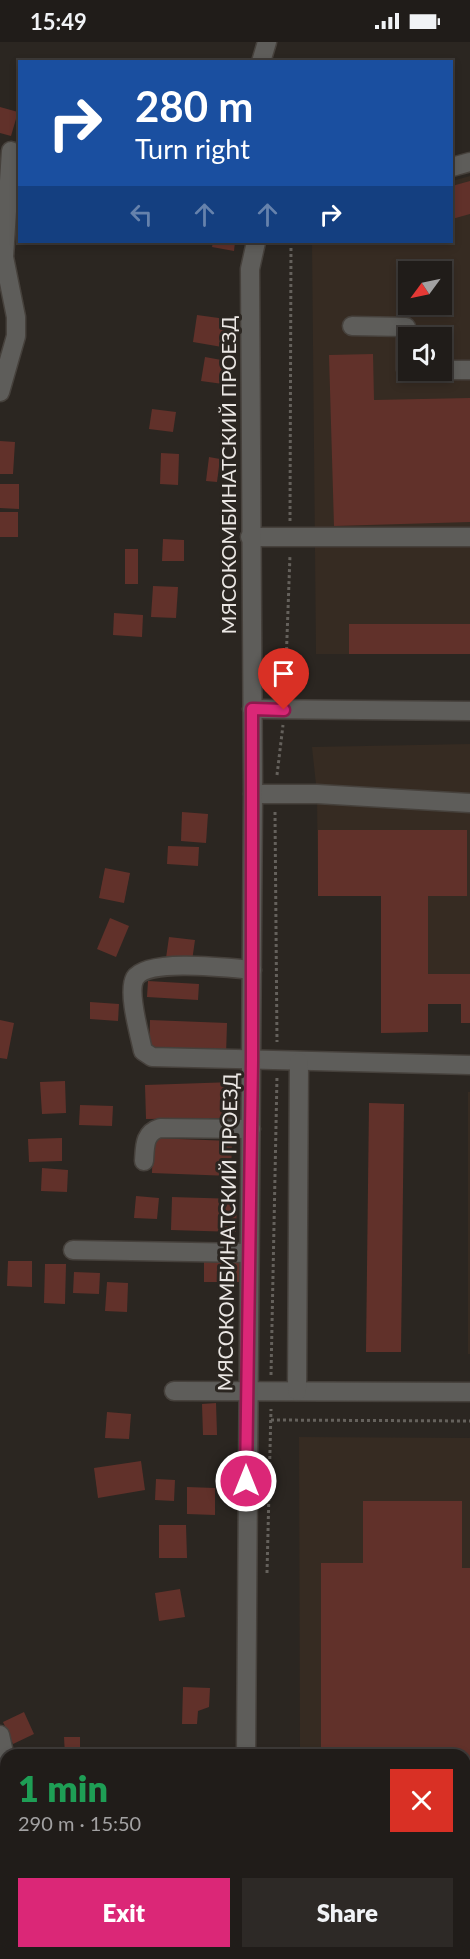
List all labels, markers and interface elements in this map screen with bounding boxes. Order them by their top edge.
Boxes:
text: 15:49 [30,8,87,35]
text: 280 m [135,81,253,131]
icon: right [36,84,114,162]
text: Turn right [135,132,250,165]
icon: left [125,198,158,231]
icon: ahead [188,198,221,231]
icon: ahead [251,198,284,231]
icon: right [314,198,347,231]
north arrow [398,261,452,315]
map controls [398,261,452,381]
street label: МЯСОКОМБИНАТСКИЙ ПРОЕЗД [216,316,240,634]
button: sound [398,327,452,381]
pin [258,648,309,710]
icon: arrive [267,657,300,690]
street label: МЯСОКОМБИНАТСКИЙ ПРОЕЗД [212,1072,242,1391]
position arrow [214,1449,278,1513]
text: 1 min [18,1766,108,1810]
button: close [390,1769,453,1832]
text: 290 m · 15:50 [18,1811,141,1835]
button: Exit [18,1878,230,1947]
button: Share [242,1878,453,1947]

